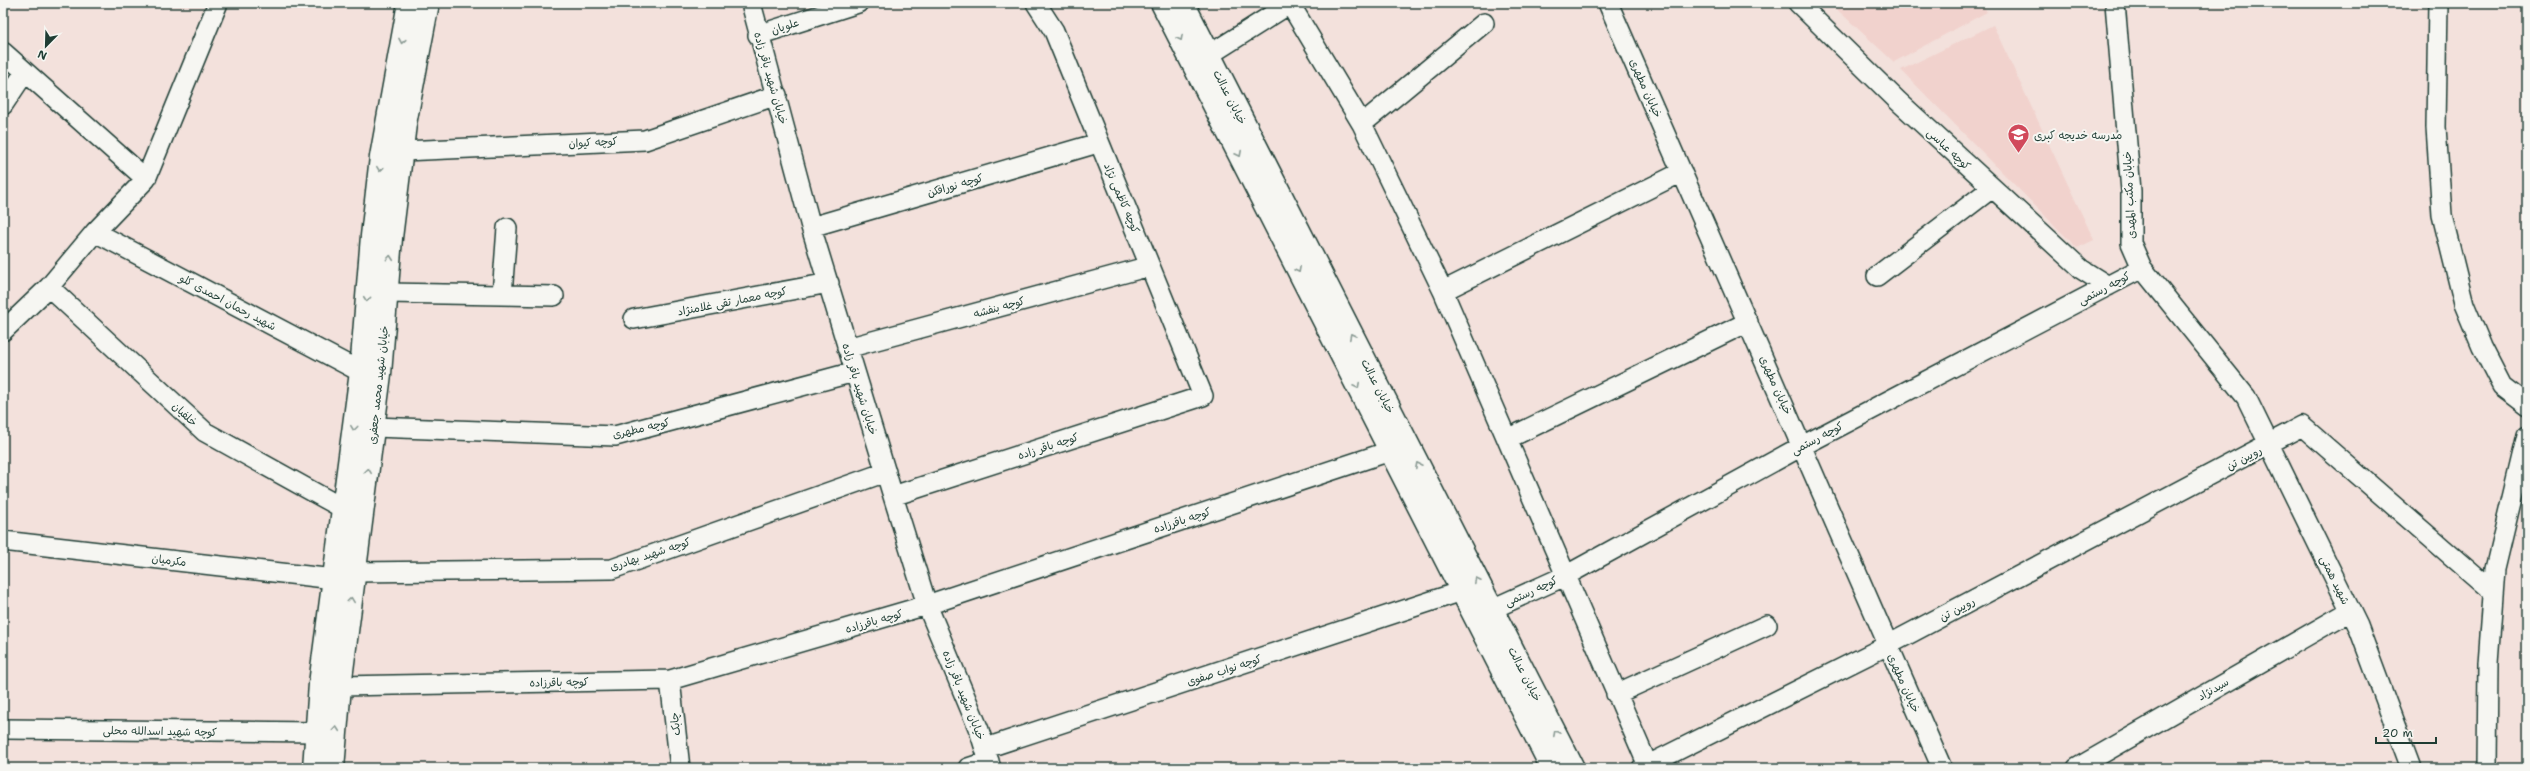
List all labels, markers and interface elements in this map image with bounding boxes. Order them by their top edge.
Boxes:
street label: علویان [769,15,801,38]
north arrow [26,26,66,66]
street label: خیابان شهید باقر زاده [750,30,791,126]
one-way arrow [1175,34,1183,41]
one-way arrow [398,38,407,44]
text: N [35,46,49,63]
street label: خیابان مطهری [1626,56,1665,120]
street label: خیابان عدالت [1209,67,1250,127]
school or university icon: مدرسه خدیجه کبری [2006,122,2032,155]
street label: کوچه عباسی [1924,125,1974,174]
place label: مدرسه خدیجه کبری [2034,128,2122,143]
street label: کوچه کیوان [568,134,618,151]
one-way arrow [1234,150,1242,157]
street label: خیابان مکتب المهدی [2120,151,2139,239]
street label: کوچه کاظمی نژاد [1100,161,1143,236]
one-way arrow [376,166,385,173]
street label: کوچه نورافکن [925,170,985,201]
one-way arrow [385,255,394,261]
one-way arrow [1293,265,1300,273]
street label: کوچه رستمی [2076,268,2133,308]
street label: شهید رحمان احمدی کلو [176,270,279,334]
street label: کوچه معمار تقی غلامنژاد [676,283,788,319]
street label: کوچه بنفشه [972,293,1027,322]
one-way arrow [362,296,371,302]
street label: خیابان شهید محمد جعفری [365,325,392,445]
one-way arrow [1350,333,1357,341]
street label: خیابان شهید باقر زاده [838,341,881,437]
street label: خیابان مطهری [1756,353,1795,417]
street label: خیابان عدالت [1357,356,1398,416]
one-way arrow [1352,381,1359,389]
street label: خلفیان [169,399,200,430]
street label: کوچه مطهری [611,415,672,442]
street label: کوچه رستمی [1789,418,1846,458]
one-way arrow [350,425,359,431]
street label: کوچه باقر زاده [1016,430,1081,463]
street label: رویین تن [2224,443,2265,474]
one-way arrow [1415,461,1423,469]
one-way arrow [363,468,372,474]
street label: کوچه باقرزاده [1152,504,1213,537]
street label: کوچه شهید بهادری [608,534,693,575]
street label: مکرمیان [151,551,187,570]
street label: شهید همتی [2316,553,2353,607]
street label: کوچه رستمی [1502,573,1560,610]
one-way arrow [1474,577,1482,584]
street label: رویین تن [1937,594,1978,625]
one-way arrow [346,597,355,603]
street label: کوچه باقرزاده [844,606,905,637]
street label: خیابان عدالت [1504,644,1545,704]
street label: خیابان شهید باقر زاده [939,648,988,742]
street label: کوچه نواب صفوی [1185,651,1264,690]
street label: خیابان مطهری [1884,651,1923,715]
street label: کوچه باقرزاده [529,674,589,691]
street label: سیدنژاد [2195,675,2232,704]
street label: چابک [667,712,684,736]
scale bar [2376,719,2436,745]
street label: کوچه شهید اسدالله محلی [103,723,217,740]
text: 20 m [2382,725,2413,741]
one-way arrow [332,726,341,732]
one-way arrow [1553,730,1560,738]

